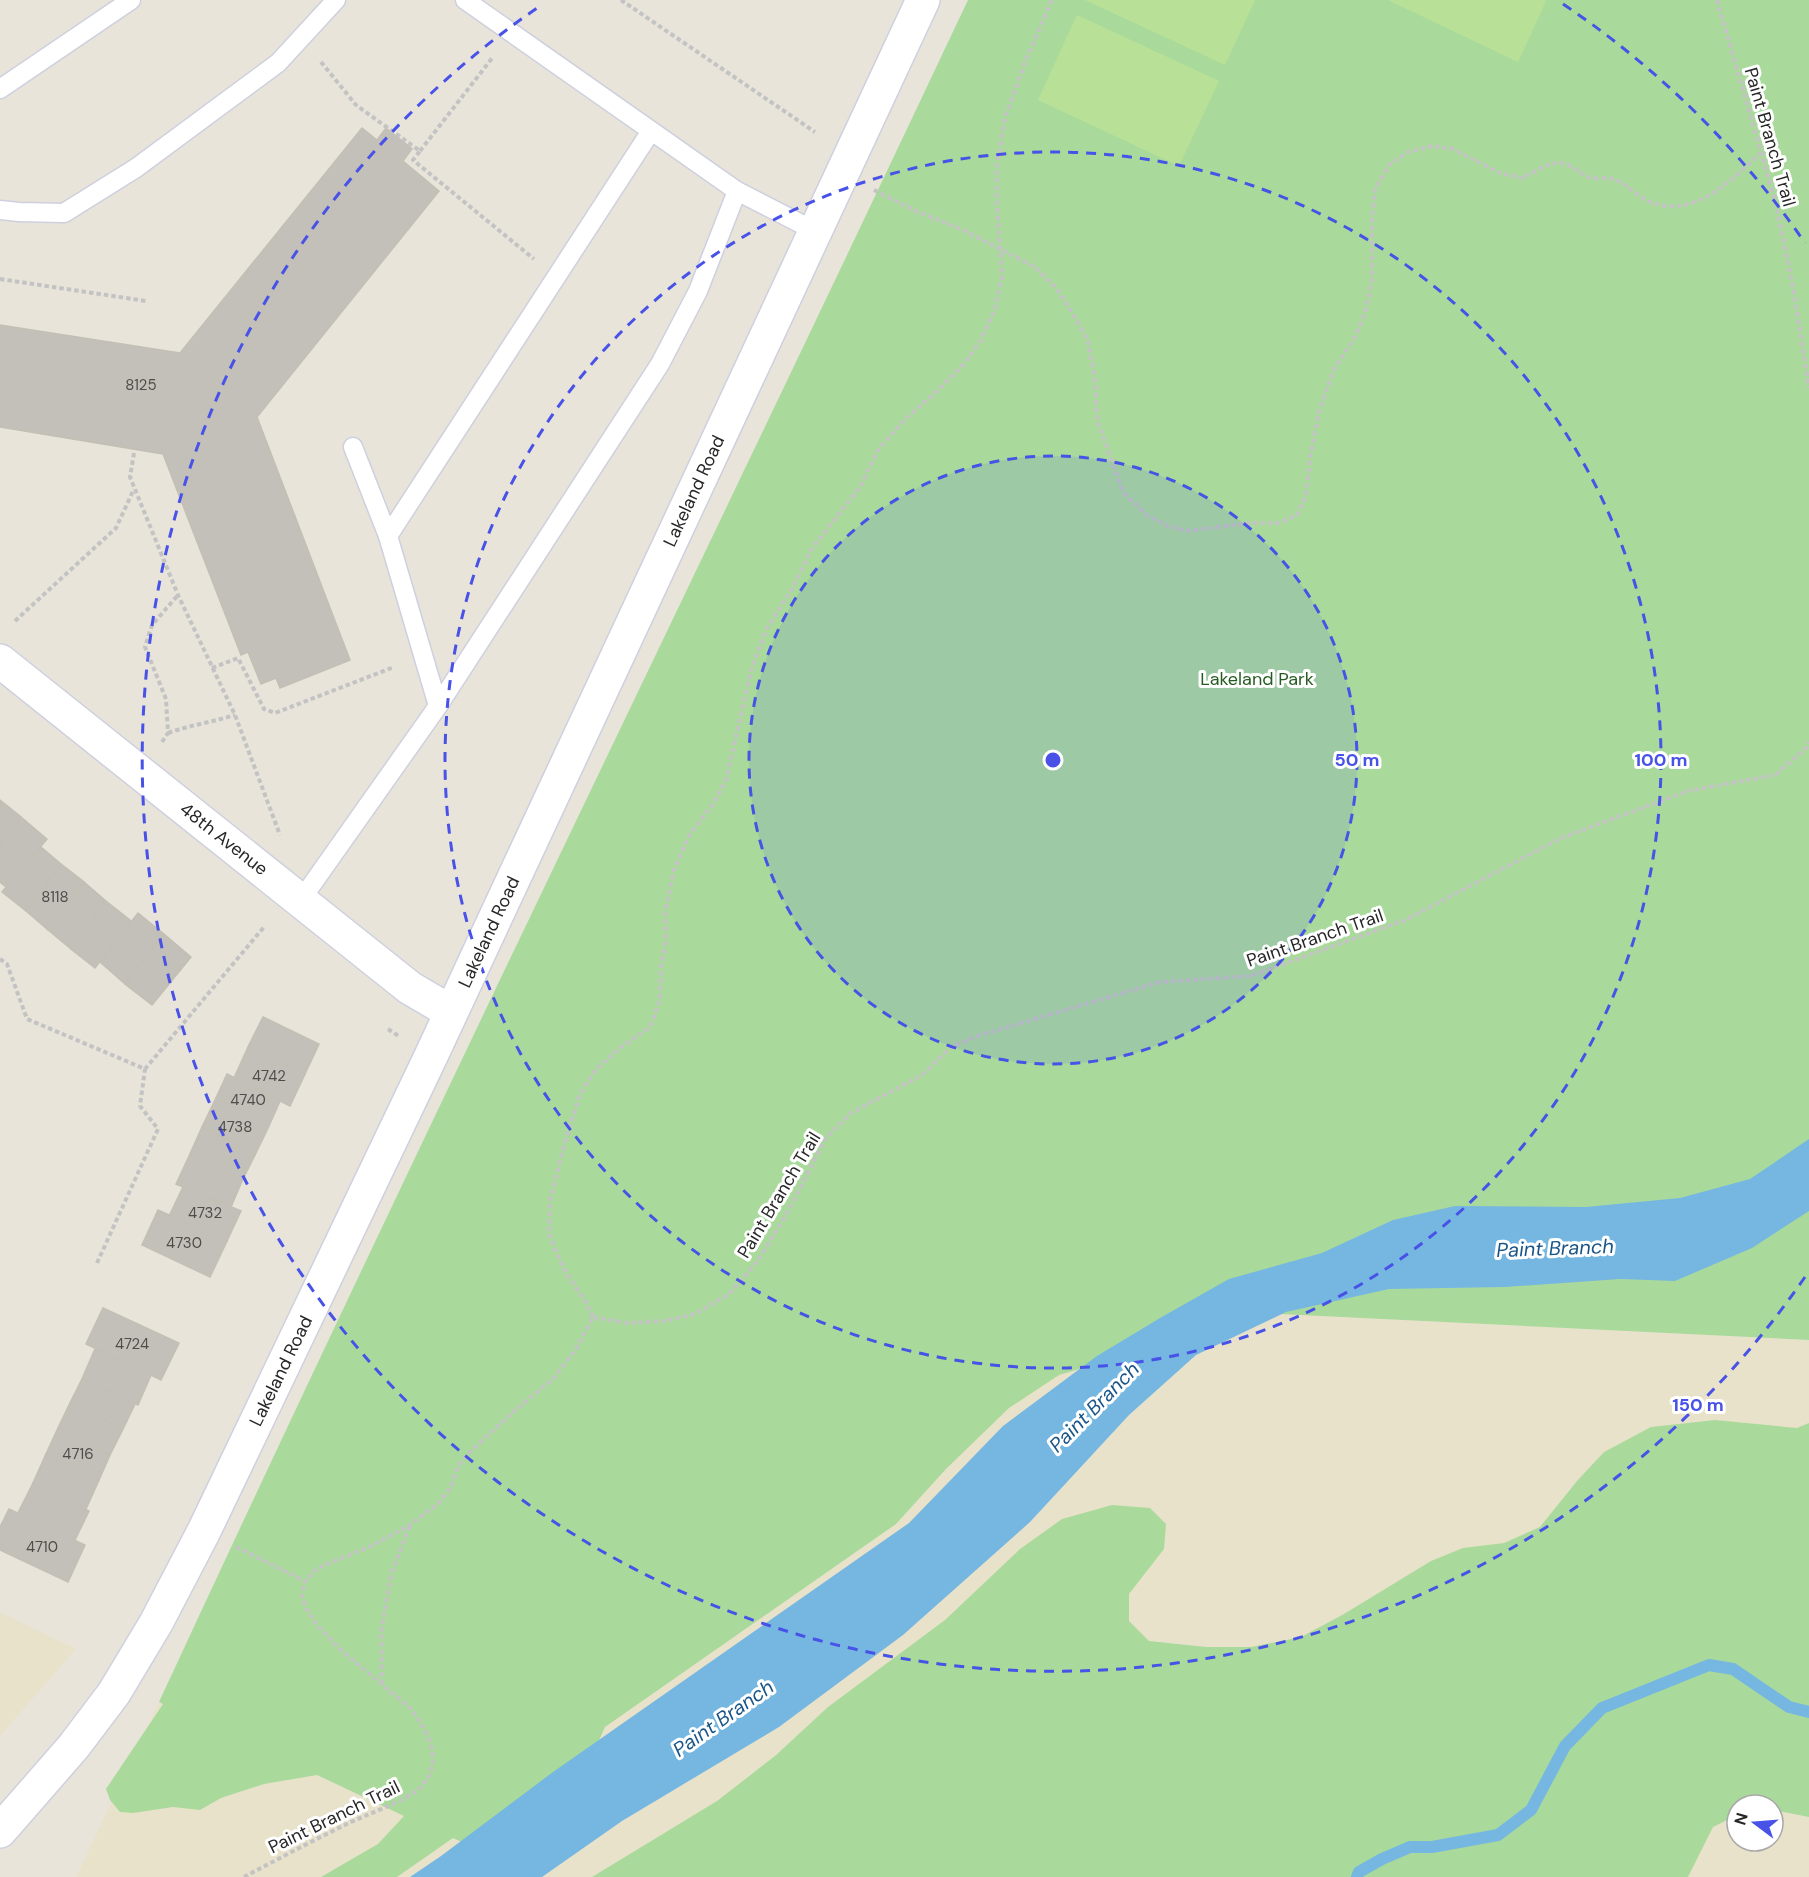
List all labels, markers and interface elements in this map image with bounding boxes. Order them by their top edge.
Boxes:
street label: Paint Branch Trail [1739,65,1801,209]
house number: 8125 [125,375,157,395]
street label: Lakeland Road [658,432,730,550]
park label: Lakeland Park [1200,667,1314,691]
text: 50 m [1334,748,1380,772]
text: 100 m [1634,748,1688,772]
centre of rings [1043,750,1063,770]
street label: 48th Avenue [175,797,273,881]
street label: Lakeland Road [453,873,525,991]
house number: 8118 [41,887,69,907]
street label: Paint Branch Trail [1243,903,1387,973]
house number: 4742 [252,1066,286,1086]
house number: 4740 [230,1090,266,1110]
house number: 4738 [218,1117,252,1137]
street label: Paint Branch Trail [732,1127,826,1263]
house number: 4732 [188,1203,222,1223]
house number: 4730 [166,1233,202,1253]
water label: Paint Branch [1496,1233,1614,1263]
street label: Lakeland Road [244,1312,318,1430]
house number: 4724 [115,1334,149,1354]
water label: Paint Branch [1043,1356,1145,1458]
text: 150 m [1672,1393,1724,1417]
house number: 4716 [62,1444,94,1464]
house number: 4710 [26,1537,58,1557]
water label: Paint Branch [667,1674,779,1762]
street label: Paint Branch Trail [264,1775,404,1859]
north arrow [1725,1793,1785,1853]
text: N [1729,1810,1753,1828]

